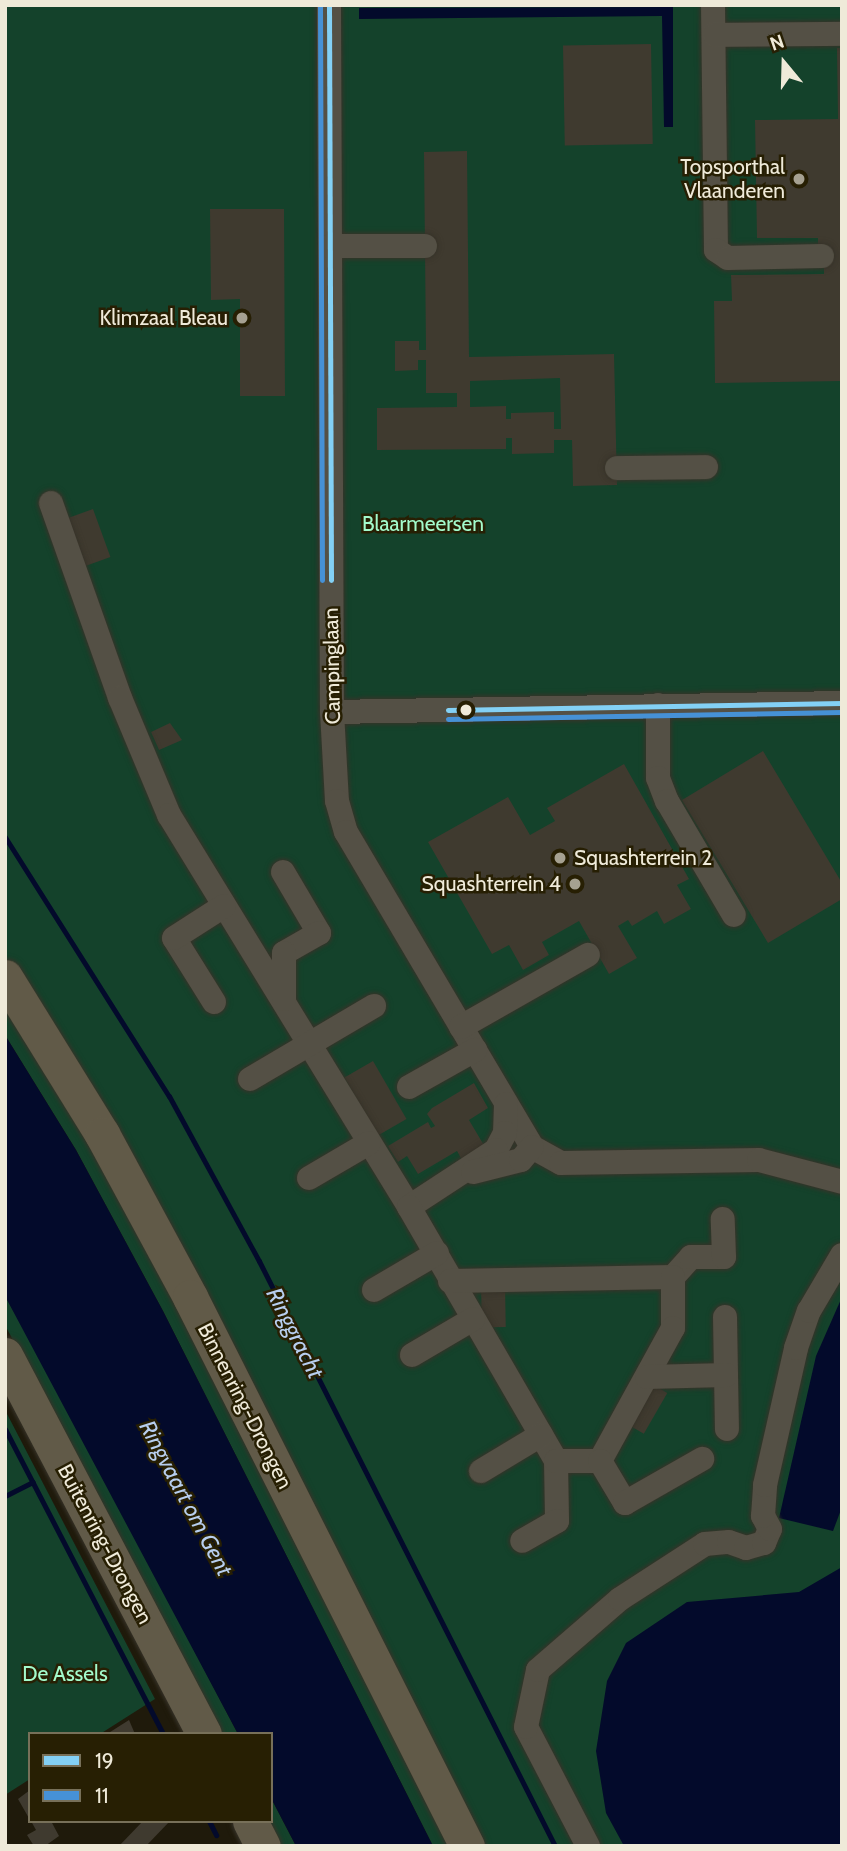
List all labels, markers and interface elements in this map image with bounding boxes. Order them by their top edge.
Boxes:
north arrow [749,28,819,98]
text: N [767,30,787,56]
place label: Topsporthal Vlaanderen [680,154,785,204]
marker: Topsporthal Vlaanderen [791,171,807,187]
place label: Klimzaal Bleau [99,305,228,331]
marker: Klimzaal Bleau [234,310,250,326]
park label: Blaarmeersen [362,511,484,537]
street label: Campinglaan [318,607,346,725]
unlabelled marker [459,703,473,717]
place label: Squashterrein 2 [574,845,712,871]
marker: Squashterrein 2 [552,850,568,866]
place label: Squashterrein 4 [421,871,561,897]
marker: Squashterrein 4 [567,876,583,892]
water label: Ringgracht [260,1283,330,1383]
street label: Binnenring-Drongen [192,1319,298,1493]
water label: Ringvaart om Gent [133,1416,239,1580]
street label: Buitenring-Drongen [52,1460,158,1628]
park label: De Assels [22,1661,108,1687]
legend [28,1732,273,1823]
text: 19 [95,1748,114,1773]
text: 11 [95,1783,109,1808]

